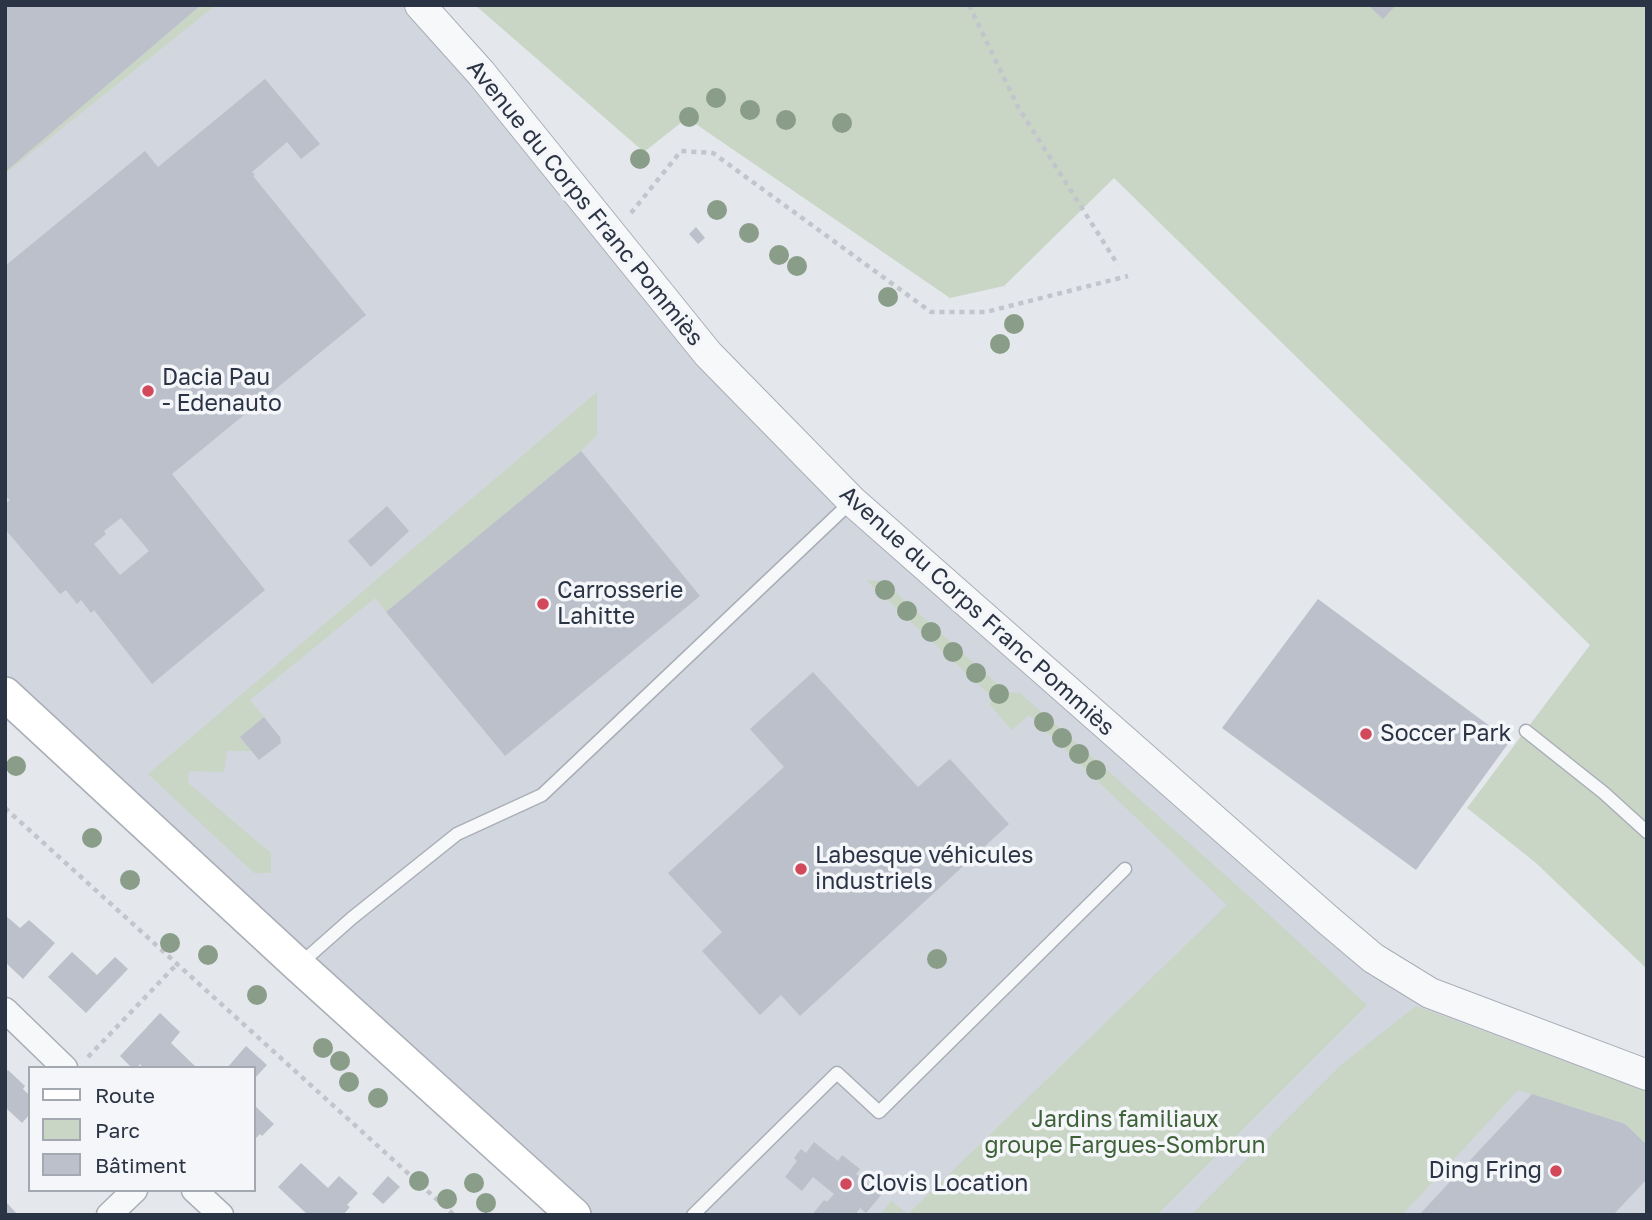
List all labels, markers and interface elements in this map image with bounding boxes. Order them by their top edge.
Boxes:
street label: Avenue du Corps Franc Pommiès [461,54,709,352]
place label: Dacia Pau - Edenauto [162,364,282,418]
marker: Dacia Pau - Edenauto [140,383,156,399]
street label: Avenue du Corps Franc Pommiès [834,480,1120,742]
place label: Carrosserie Lahitte [557,577,683,631]
marker: Carrosserie Lahitte [535,596,551,612]
place label: Soccer Park [1380,720,1511,748]
marker: Soccer Park [1358,726,1374,742]
place label: Labesque véhicules industriels [815,842,1033,896]
marker: Labesque véhicules industriels [793,861,809,877]
legend [28,1066,256,1192]
text: Route [95,1082,155,1108]
park label: Jardins familiaux groupe Fargues-Sombrun [984,1106,1266,1160]
text: Parc [95,1117,140,1143]
text: Bâtiment [95,1152,187,1178]
place label: Ding Fring [1429,1157,1542,1185]
marker: Ding Fring [1548,1163,1564,1179]
place label: Clovis Location [860,1170,1028,1198]
marker: Clovis Location [838,1176,854,1192]

